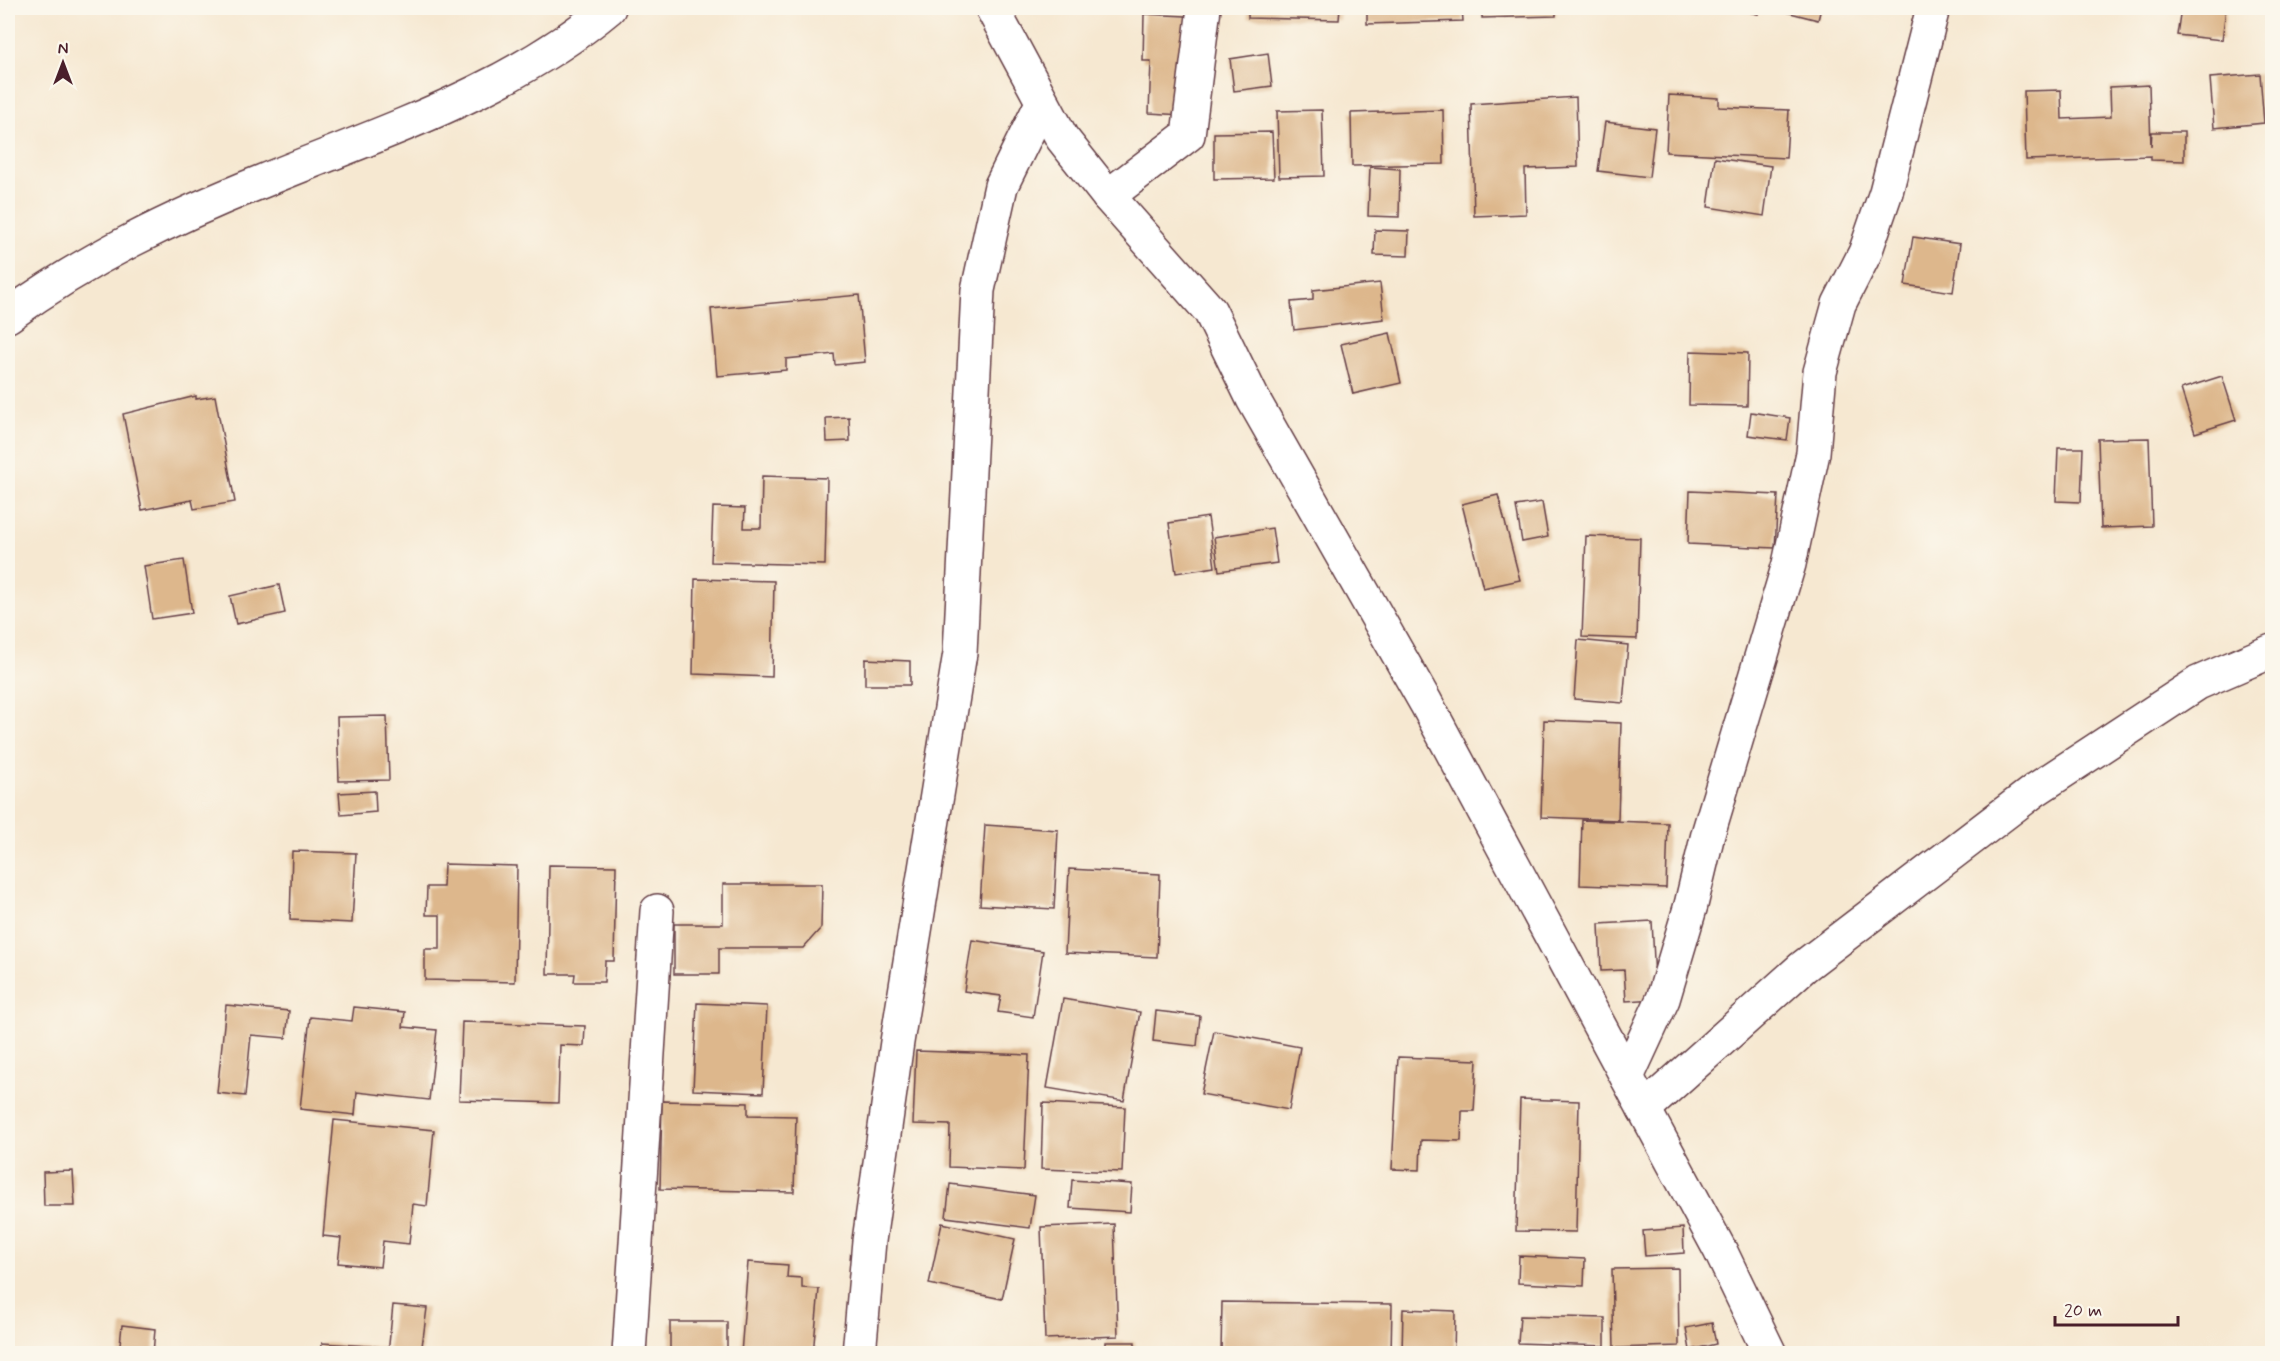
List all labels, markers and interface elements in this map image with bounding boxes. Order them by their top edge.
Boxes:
north arrow [33,33,93,93]
text: N [58,39,68,60]
scale bar [2055,1289,2178,1327]
text: 20 m [2064,1299,2102,1323]

